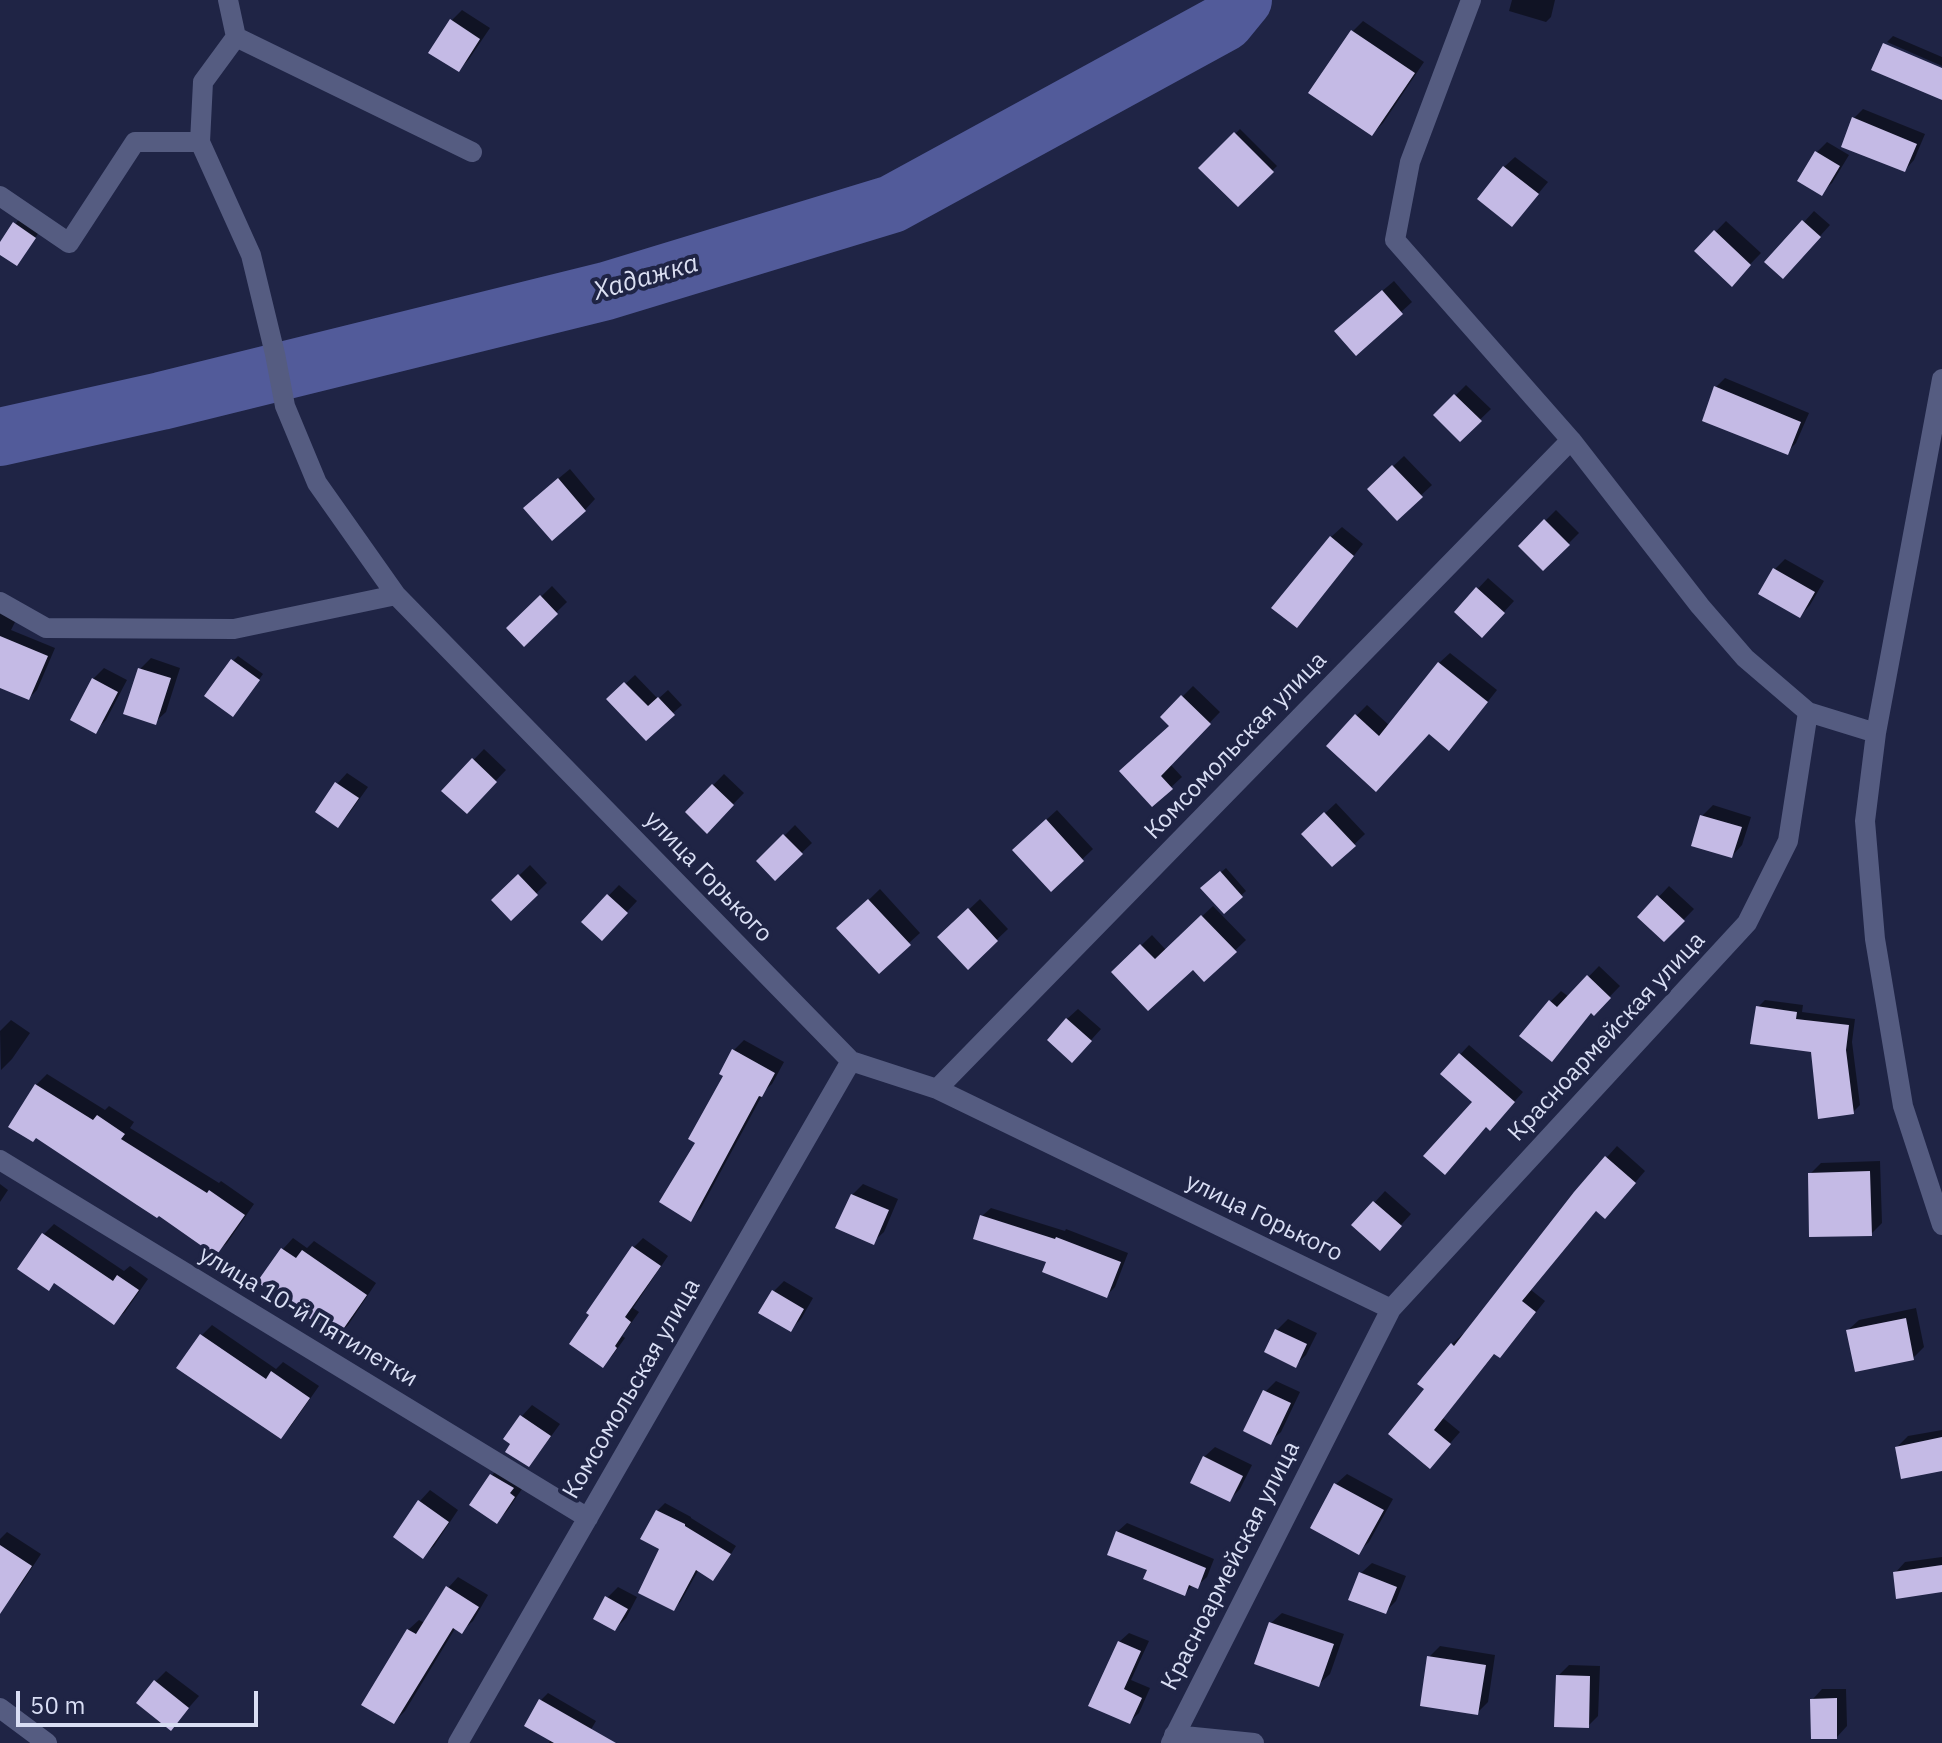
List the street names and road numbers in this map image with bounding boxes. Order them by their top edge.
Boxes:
street label: Комсомольская улица [1139,646,1333,846]
street label: улица Горького [638,805,778,949]
street label: Красноармейская улица [1502,926,1712,1148]
street label: улица Горького [1181,1168,1347,1268]
street label: улица 10-й Пятилетки [193,1240,423,1394]
street label: Комсомольская улица [557,1274,707,1504]
street label: Красноармейская улица [1156,1437,1306,1695]

